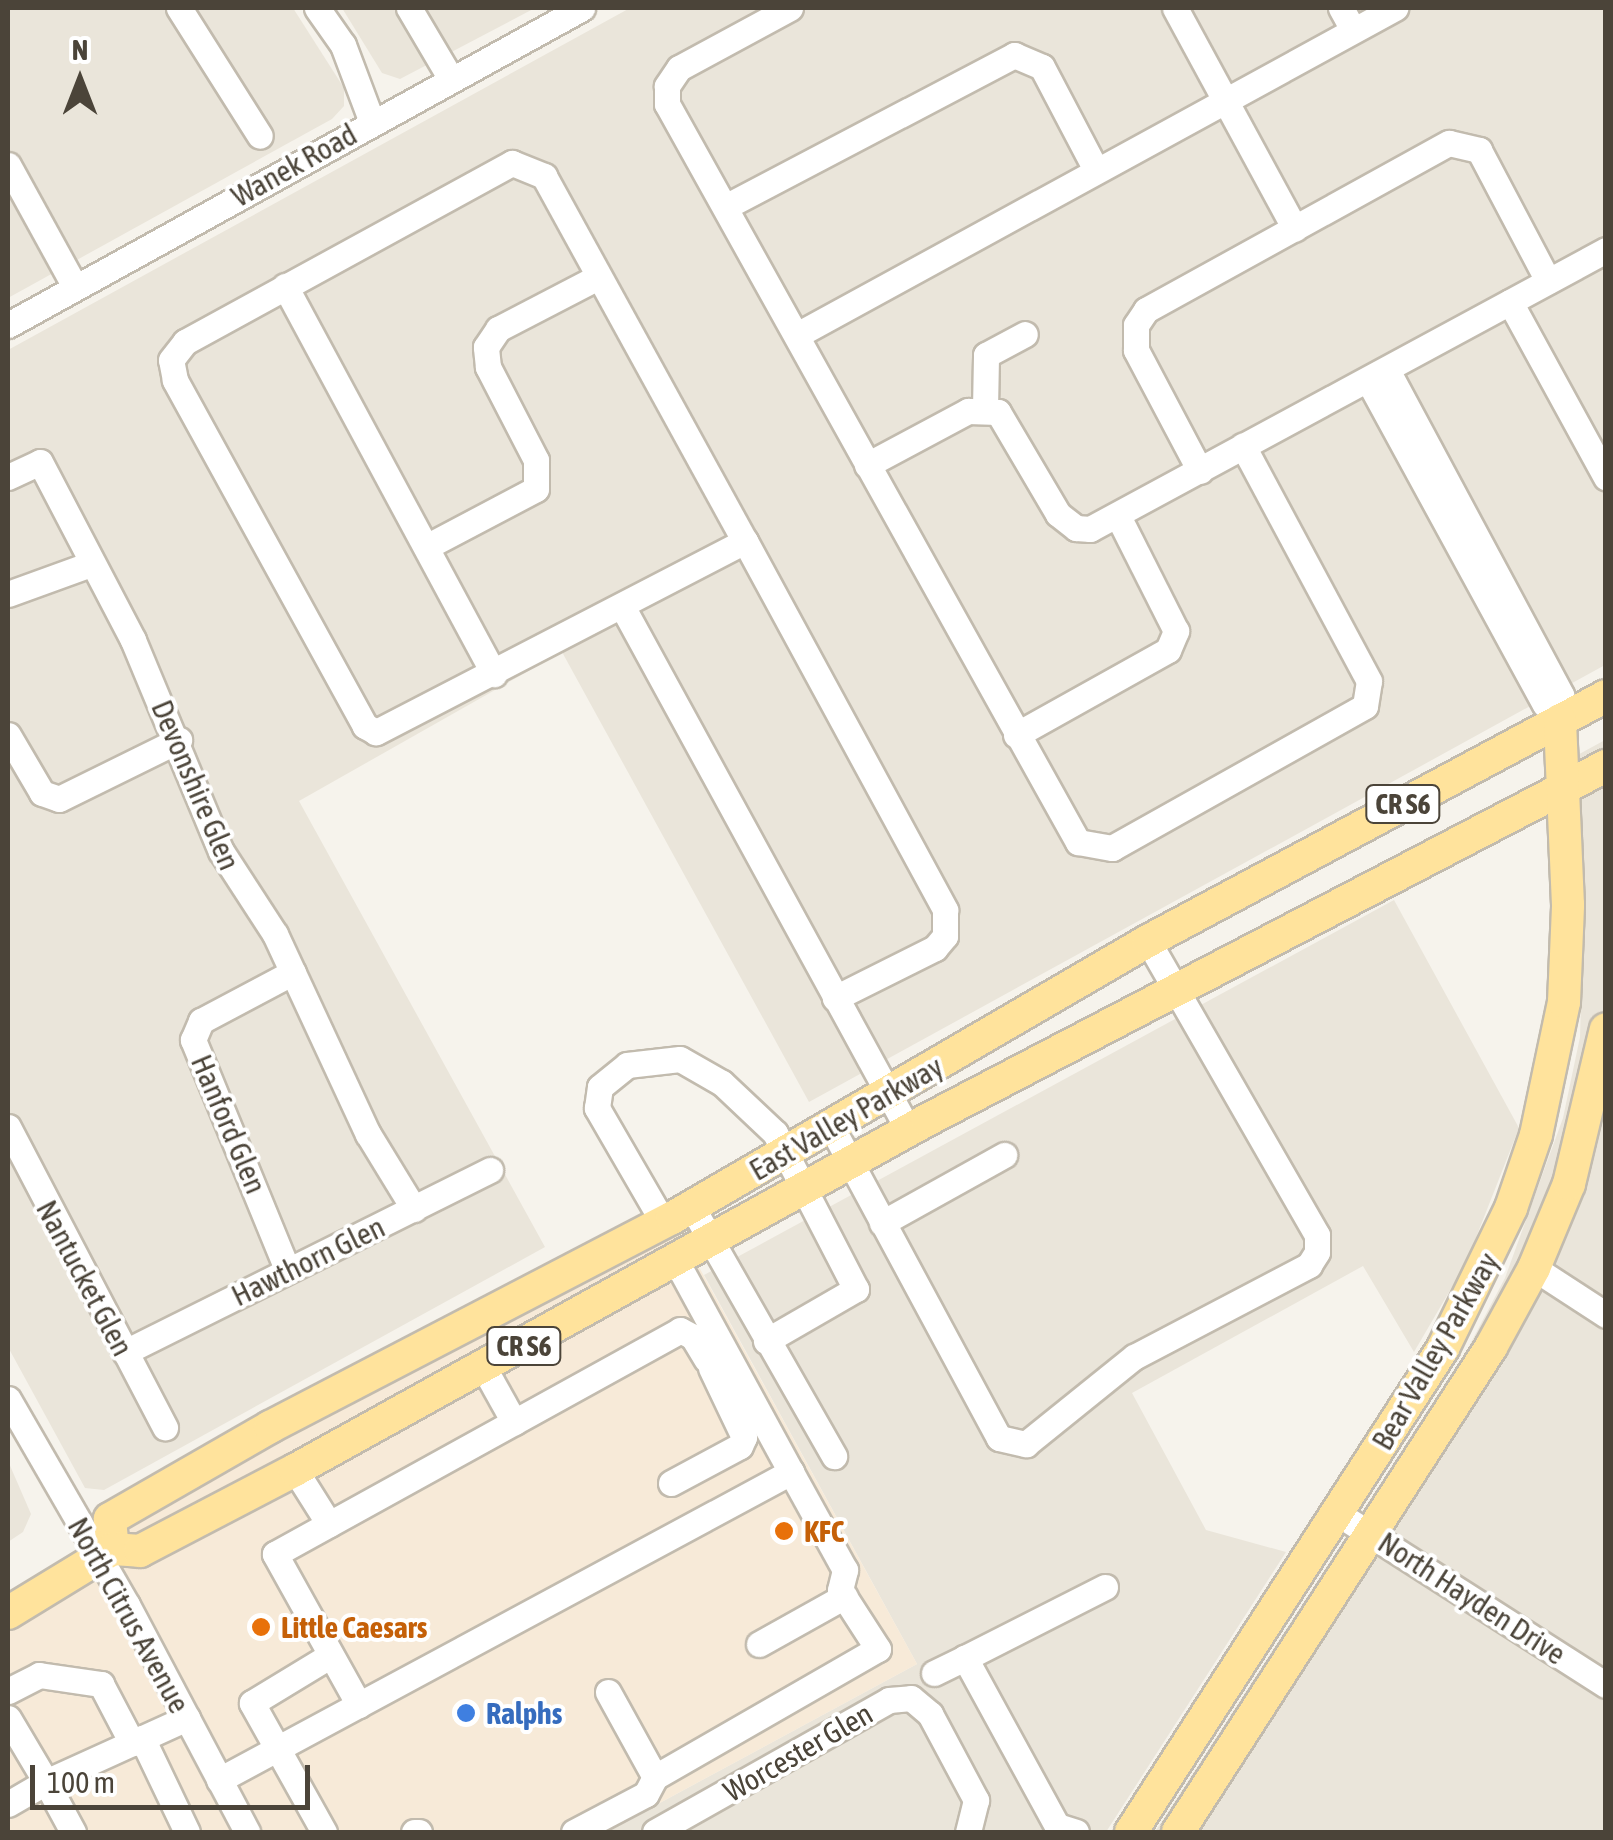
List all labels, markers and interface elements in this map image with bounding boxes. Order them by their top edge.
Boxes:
north arrow [30,30,130,130]
text: N [72,34,88,66]
street label: Wanek Road [225,116,363,214]
street label: Devonshire Glen [144,695,248,875]
road number: CR S6 [1363,781,1443,827]
street label: East Valley Parkway [743,1048,949,1188]
street label: Hanford Glen [184,1049,274,1199]
street label: Nantucket Glen [29,1194,141,1362]
street label: Hawthorn Glen [226,1208,390,1314]
street label: Bear Valley Parkway [1364,1246,1506,1456]
road number: CR S6 [484,1323,564,1369]
street label: North Citrus Avenue [60,1511,198,1719]
place label: KFC [804,1513,844,1549]
marker: KFC [773,1520,795,1542]
street label: North Hayden Drive [1372,1524,1572,1672]
place label: Little Caesars [281,1609,427,1645]
marker: Little Caesars [250,1616,272,1638]
place label: Ralphs [486,1695,562,1731]
street label: Worcester Glen [717,1695,879,1809]
marker: Ralphs [455,1702,477,1724]
scale bar [35,1745,315,1807]
text: 100 m [47,1765,115,1799]

